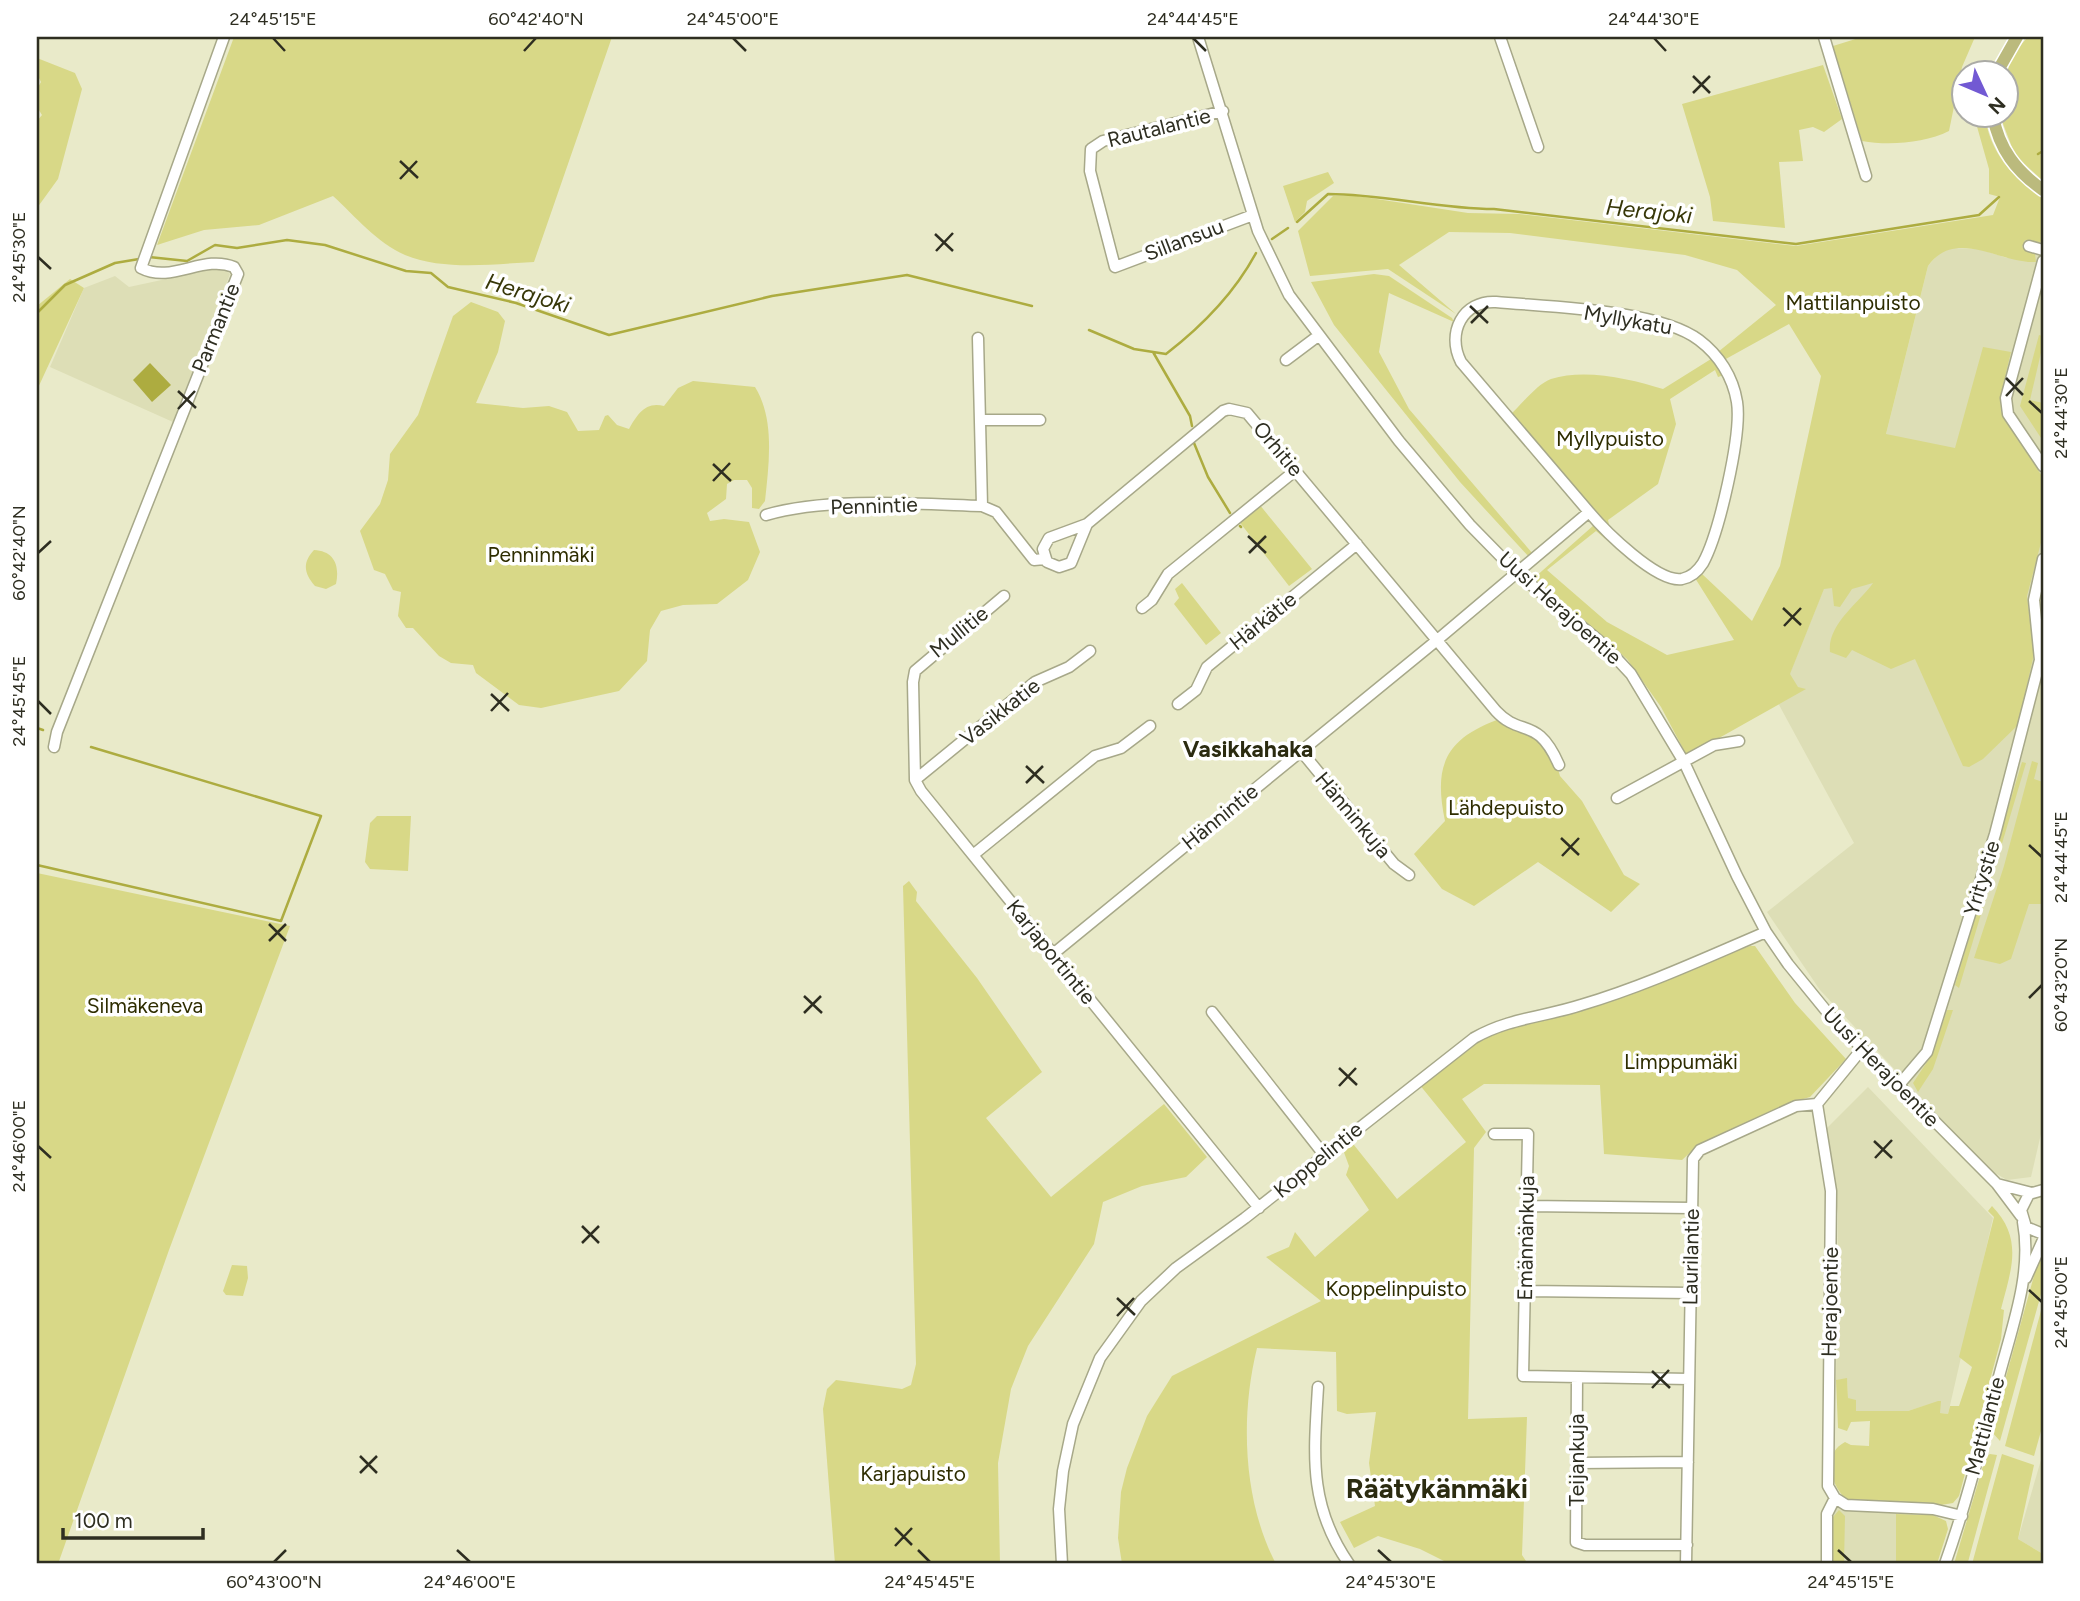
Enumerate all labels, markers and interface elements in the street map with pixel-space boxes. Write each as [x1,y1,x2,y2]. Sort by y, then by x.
text: 24°45'15"E [229,8,317,30]
text: 60°42'40"N [488,8,584,30]
text: 24°45'00"E [687,8,779,30]
text: 24°44'45"E [1147,8,1239,30]
text: 24°44'30"E [1608,8,1700,30]
north arrow [1951,60,2021,130]
text: N [1983,92,2010,119]
street label: Rautalantie [1105,103,1213,152]
water label: Herajoki [1604,193,1694,230]
text: 24°45'30"E [8,212,30,302]
street label: Sillansuu [1141,213,1227,266]
water label: Herajoki [482,267,574,319]
street label: Parmantie [186,279,245,376]
park label: Mattilanpuisto [1785,290,1921,315]
street label: Myllykatu [1582,299,1674,340]
text: 24°44'30"E [2050,367,2072,459]
street label: Orhitie [1248,416,1309,481]
park label: Myllypuisto [1556,426,1664,451]
street label: Pennintie [830,491,918,520]
text: 60°42'40"N [8,505,30,601]
park label: Penninmäki [487,542,595,567]
street label: Uusi Herajoentie [1494,546,1627,669]
street label: Härkätie [1224,586,1301,655]
street label: Mullitie [924,601,993,663]
text: 24°45'45"E [8,656,30,746]
street label: Vasikkatie [955,673,1045,750]
district label: Vasikkahaka [1183,735,1313,763]
street label: Hänninkuja [1310,767,1397,863]
street label: Hännintie [1177,778,1263,855]
park label: Lähdepuisto [1448,795,1564,820]
text: 24°44'45"E [2050,811,2072,903]
street label: Yritystie [1958,837,2005,918]
street label: Karjaportintie [1002,894,1101,1009]
text: 60°43'20"N [2050,938,2072,1032]
park label: Silmäkeneva [87,993,203,1018]
street label: Uusi Herajoentie [1818,1002,1945,1132]
park label: Limppumäki [1624,1049,1738,1074]
text: 24°46'00"E [8,1100,30,1192]
street label: Koppelintie [1268,1116,1367,1203]
street label: Emännänkuja [1512,1175,1539,1301]
street label: Laurilantie [1677,1208,1704,1306]
street label: Herajoentie [1816,1247,1843,1357]
text: 24°45'00"E [2050,1256,2072,1348]
park label: Koppelinpuisto [1325,1276,1467,1301]
street label: Mattilantie [1959,1374,2010,1478]
street label: Teijankuja [1564,1414,1589,1506]
park label: Karjapuisto [860,1461,966,1486]
district label: Räätykänmäki [1346,1471,1528,1505]
scale bar [63,1496,203,1540]
text: 100 m [74,1508,133,1533]
text: 60°43'00"N [226,1571,322,1593]
text: 24°46'00"E [424,1571,516,1593]
text: 24°45'45"E [885,1571,975,1593]
text: 24°45'30"E [1346,1571,1436,1593]
text: 24°45'15"E [1807,1571,1895,1593]

